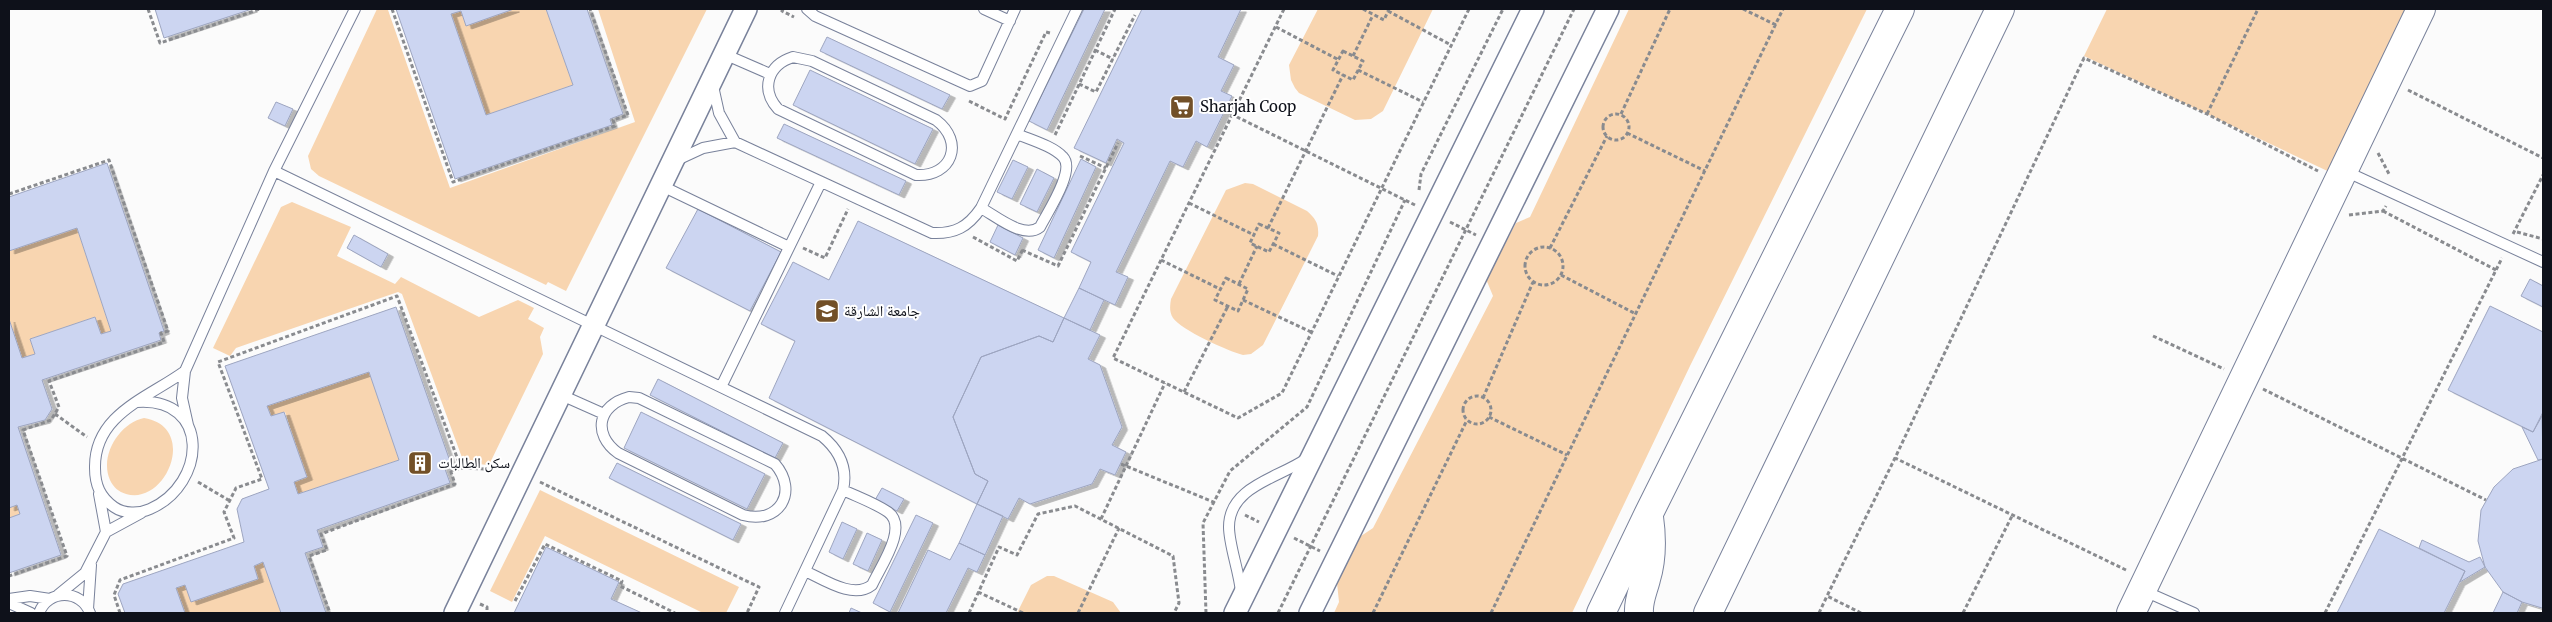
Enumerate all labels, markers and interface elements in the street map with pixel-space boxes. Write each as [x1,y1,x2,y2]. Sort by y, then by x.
supermarket icon: Sharjah Coop [1169,94,1195,120]
place label: Sharjah Coop [1200,97,1296,116]
school or university icon: جامعة الشارقة [814,298,840,324]
place label: جامعة الشارقة [844,301,921,320]
building icon: سكن الطالبات [407,450,433,476]
place label: سكن الطالبات [438,453,510,473]

